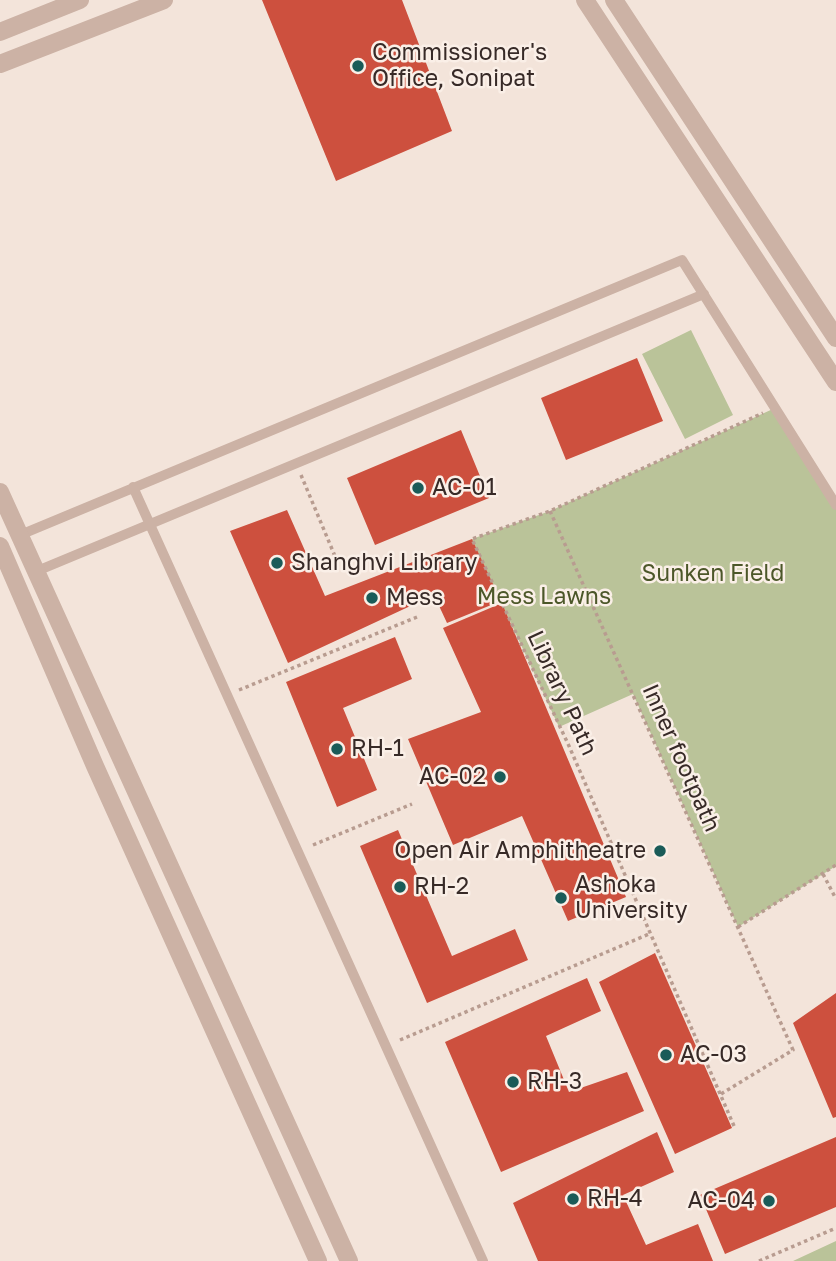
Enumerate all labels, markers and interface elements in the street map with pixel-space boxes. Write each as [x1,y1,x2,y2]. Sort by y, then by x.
place label: Commissioner's Office, Sonipat [372,39,547,93]
marker: Commissioner's Office, Sonipat [350,58,366,74]
place label: AC-01 [432,474,497,502]
marker: AC-01 [410,480,426,496]
place label: Shanghvi Library [291,549,477,577]
marker: Shanghvi Library [269,555,285,571]
park label: Sunken Field [641,560,785,588]
park label: Mess Lawns [477,583,611,611]
place label: Mess [386,584,443,612]
marker: Mess [364,590,380,606]
street label: Library Path [521,626,603,760]
street label: Inner footpath [636,680,726,836]
place label: RH-1 [351,735,404,763]
marker: RH-1 [329,741,345,757]
place label: AC-02 [419,763,486,791]
marker: AC-02 [492,769,508,785]
place label: Open Air Amphitheatre [394,837,646,865]
marker: Open Air Amphitheatre [652,843,668,859]
place label: Ashoka University [575,871,688,925]
place label: RH-2 [414,873,469,901]
marker: RH-2 [392,879,408,895]
marker: Ashoka University [553,890,569,906]
place label: AC-03 [680,1041,747,1069]
marker: AC-03 [658,1047,674,1063]
place label: RH-3 [527,1068,582,1096]
marker: RH-3 [505,1074,521,1090]
place label: RH-4 [587,1185,643,1213]
place label: AC-04 [687,1187,755,1215]
marker: RH-4 [565,1191,581,1207]
marker: AC-04 [761,1193,777,1209]

